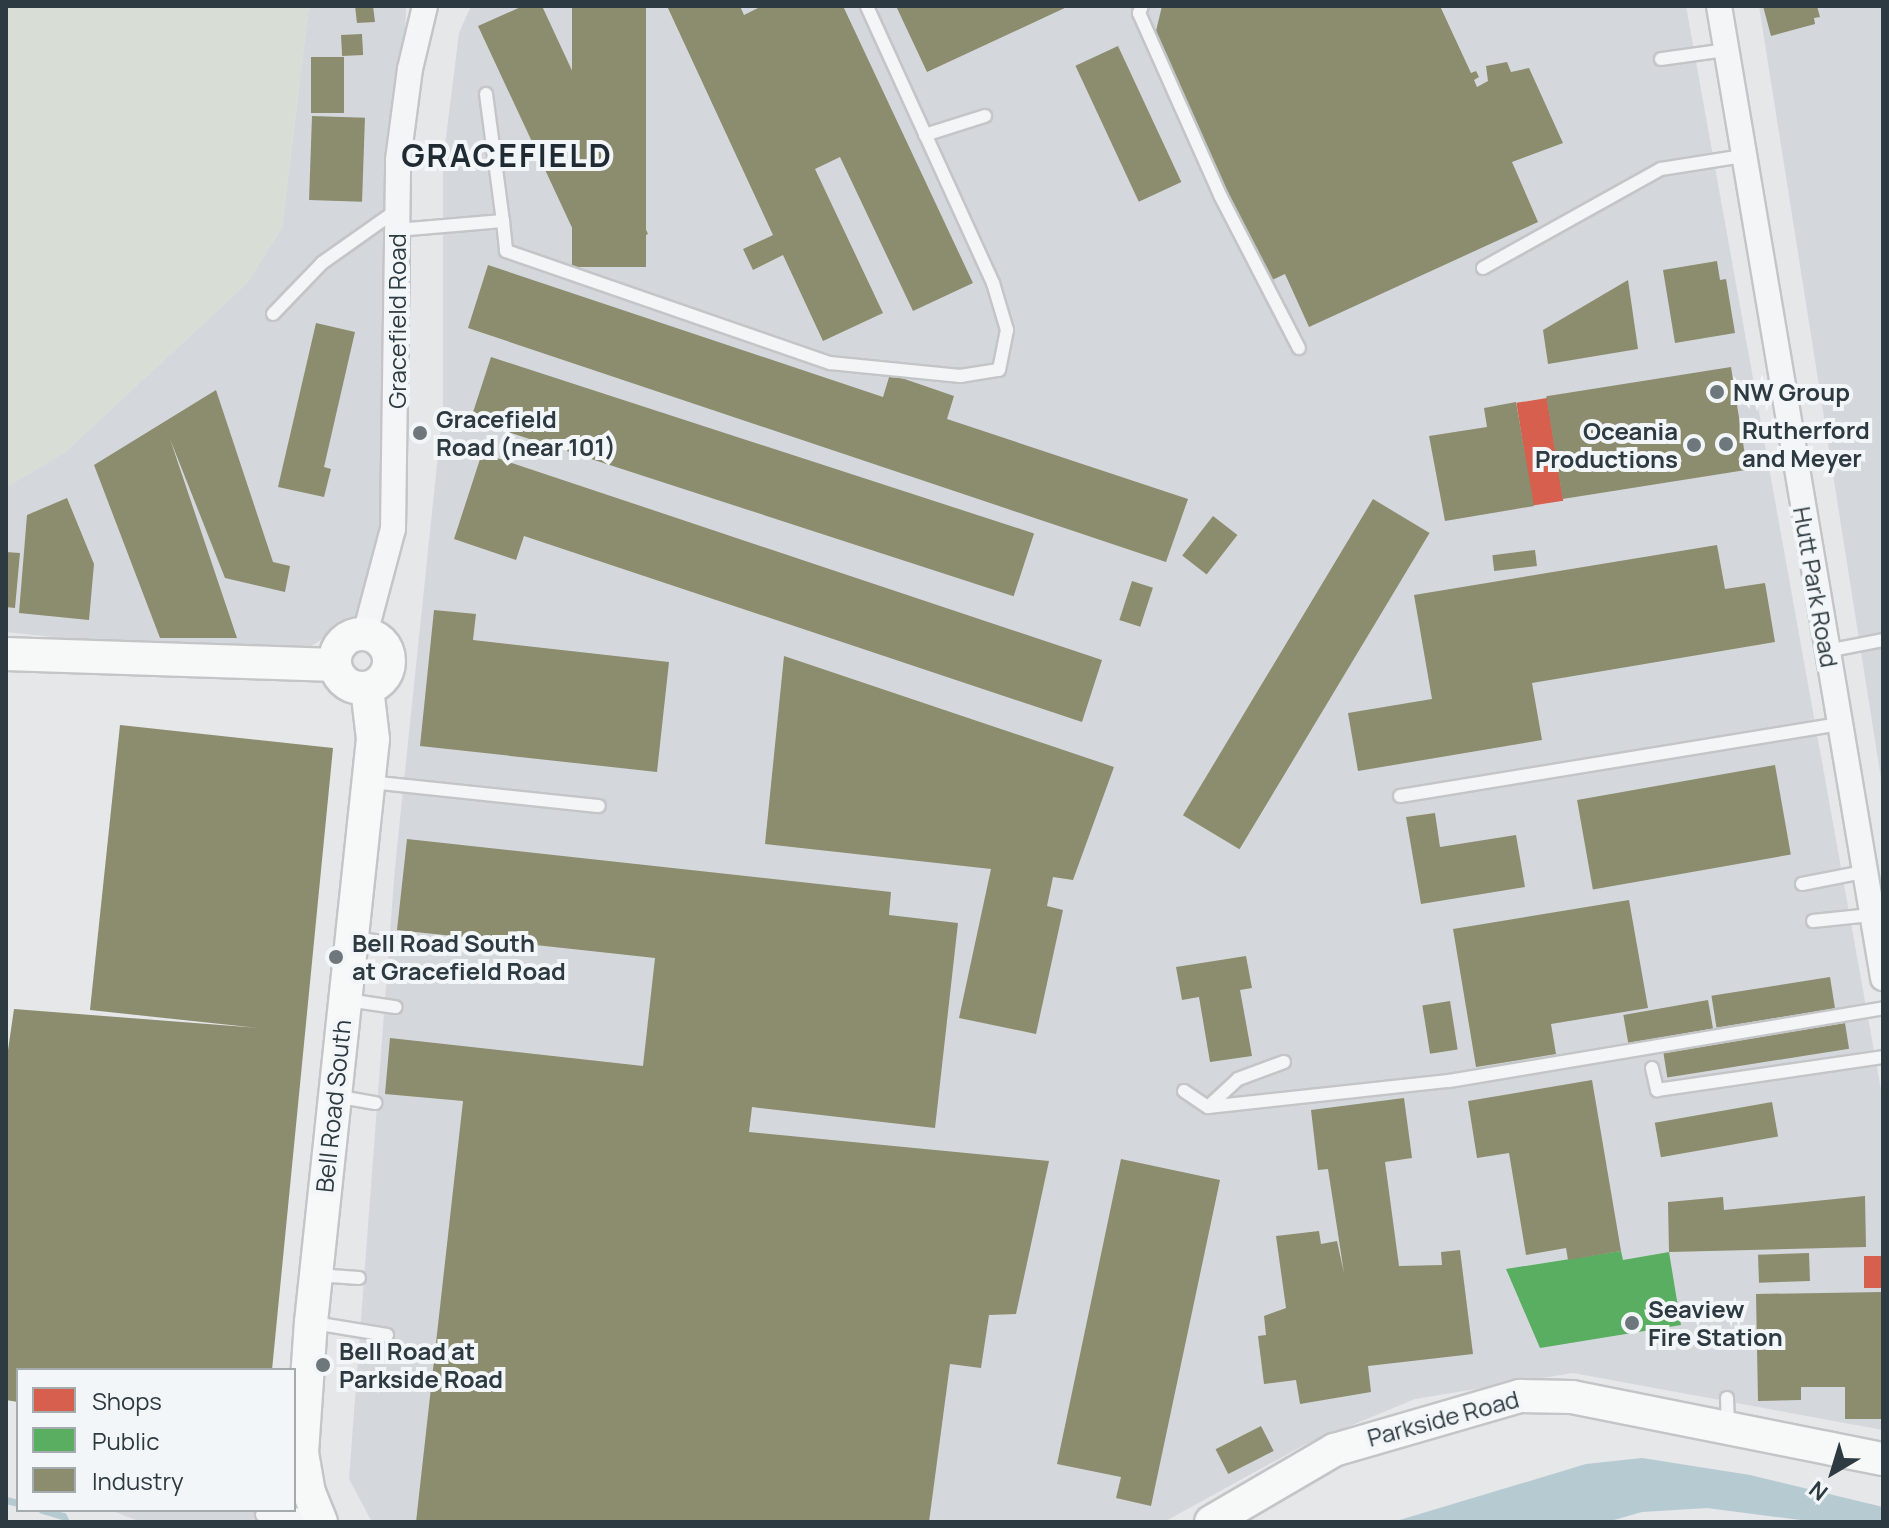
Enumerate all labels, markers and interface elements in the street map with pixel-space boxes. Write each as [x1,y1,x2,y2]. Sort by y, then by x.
district label: GRACEFIELD [401,136,613,174]
street label: Gracefield Road [383,233,411,409]
place label: NW Group [1733,378,1850,406]
marker: NW Group [1708,383,1726,401]
place label: Gracefield Road (near 101) [436,405,616,461]
place label: Rutherford and Meyer [1742,416,1870,472]
place label: Oceania Productions [1535,417,1678,473]
marker: Gracefield Road (near 101) [411,424,429,442]
marker: Rutherford and Meyer [1717,435,1735,453]
marker: Oceania Productions [1685,436,1703,454]
street label: Hutt Park Road [1788,504,1844,670]
place label: Bell Road South at Gracefield Road [352,929,566,985]
marker: Bell Road South at Gracefield Road [327,948,345,966]
street label: Bell Road South [310,1018,356,1194]
place label: Seaview Fire Station [1648,1295,1783,1351]
marker: Seaview Fire Station [1623,1314,1641,1332]
place label: Bell Road at Parkside Road [339,1337,503,1393]
marker: Bell Road at Parkside Road [314,1356,332,1374]
legend [16,1368,296,1512]
text: Shops [92,1384,162,1417]
street label: Parkside Road [1364,1384,1522,1452]
text: Public [92,1424,159,1457]
north arrow [1793,1432,1873,1512]
text: Industry [92,1464,184,1497]
text: N [1803,1474,1834,1508]

